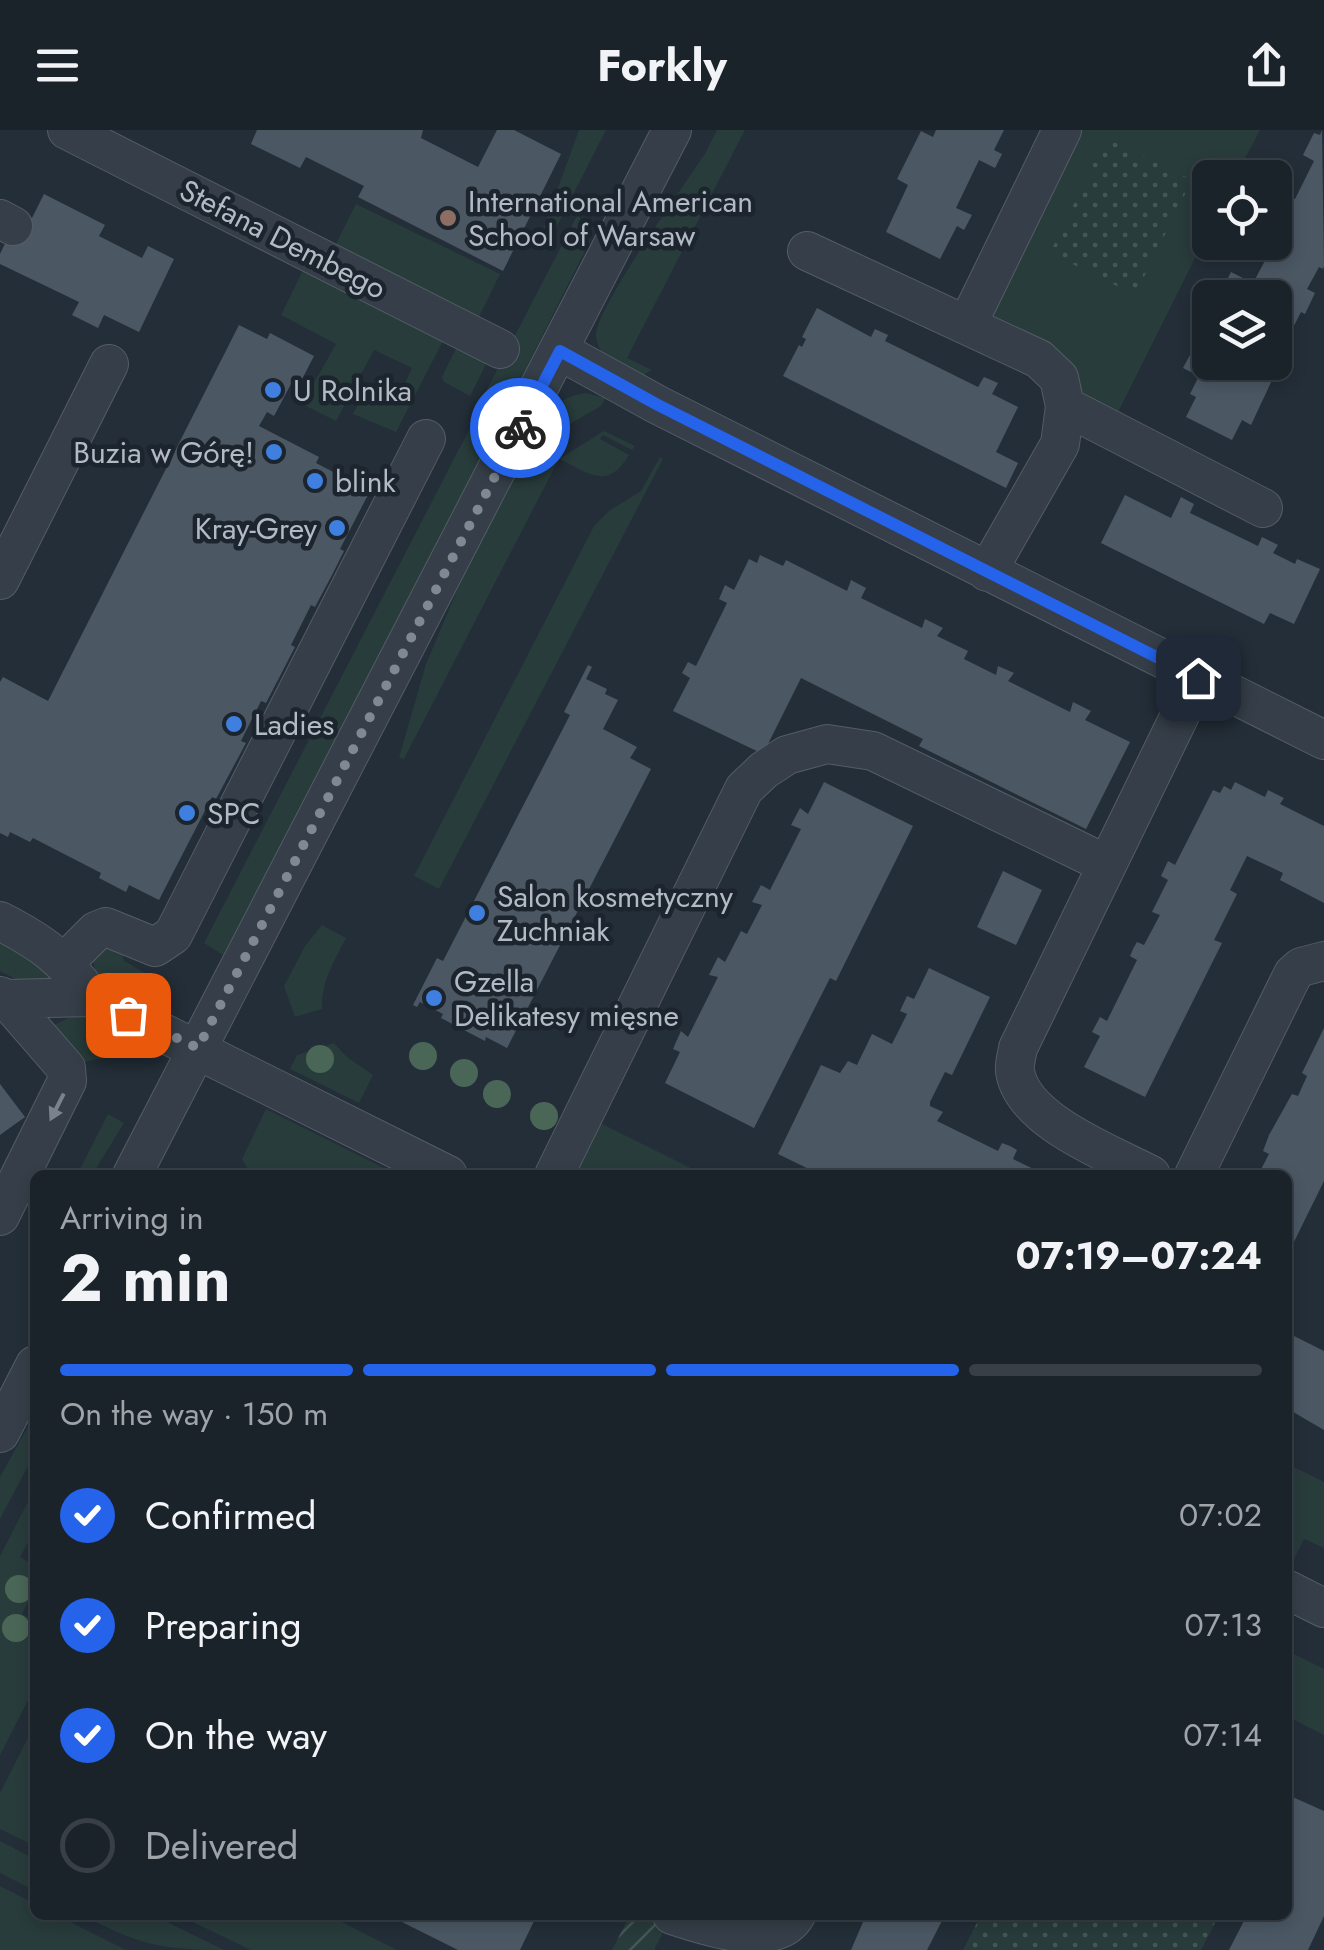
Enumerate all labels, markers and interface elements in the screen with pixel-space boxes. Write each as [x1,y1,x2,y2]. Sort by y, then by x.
text: Forkly [597,33,727,98]
icon: menu [30,38,85,93]
icon: share [1239,38,1294,93]
map controls [1192,160,1292,380]
button: locate [1192,160,1292,260]
street label: Stefana Dembego [172,168,394,310]
place label: International American School of Warsaw [468,180,753,257]
marker: International American School of Warsaw [437,207,459,229]
button: layers [1192,280,1292,380]
place label: U Rolnika [293,369,412,412]
courier [470,378,570,478]
marker: U Rolnika [262,379,284,401]
icon: bike [493,401,548,456]
place label: Buzia w Górę! [73,431,254,474]
marker: Buzia w Górę! [263,441,285,463]
place label: blink [335,460,397,503]
marker: blink [304,470,326,492]
place label: Kray-Grey [195,507,318,550]
marker: Kray-Grey [326,517,348,539]
pin [1156,636,1241,721]
icon: home [1171,651,1226,706]
place label: Ladies [254,703,334,746]
marker: Ladies [223,713,245,735]
place label: SPC [207,792,260,835]
marker: SPC [176,802,198,824]
place label: Salon kosmetyczny Zuchniak [497,875,734,952]
marker: Salon kosmetyczny Zuchniak [466,902,488,924]
place label: Gzella Delikatesy mięsne [454,960,679,1037]
pin [86,973,171,1058]
marker: Gzella Delikatesy mięsne [423,987,445,1009]
icon: bag [101,988,156,1043]
one-way arrow [49,1093,66,1122]
text: Arriving in [60,1195,204,1241]
text: 07:19–07:24 [1015,1228,1262,1283]
text: 2 min [60,1231,231,1325]
text: On the way · 150 m [60,1391,328,1437]
icon: check [60,1488,115,1543]
text: Confirmed [145,1488,316,1543]
text: 07:02 [1179,1492,1262,1538]
icon: check [60,1598,115,1653]
text: Preparing [145,1598,302,1653]
text: 07:13 [1185,1602,1262,1648]
icon: check [60,1708,115,1763]
text: On the way [145,1708,327,1763]
text: 07:14 [1183,1712,1262,1758]
text: Delivered [145,1818,298,1873]

